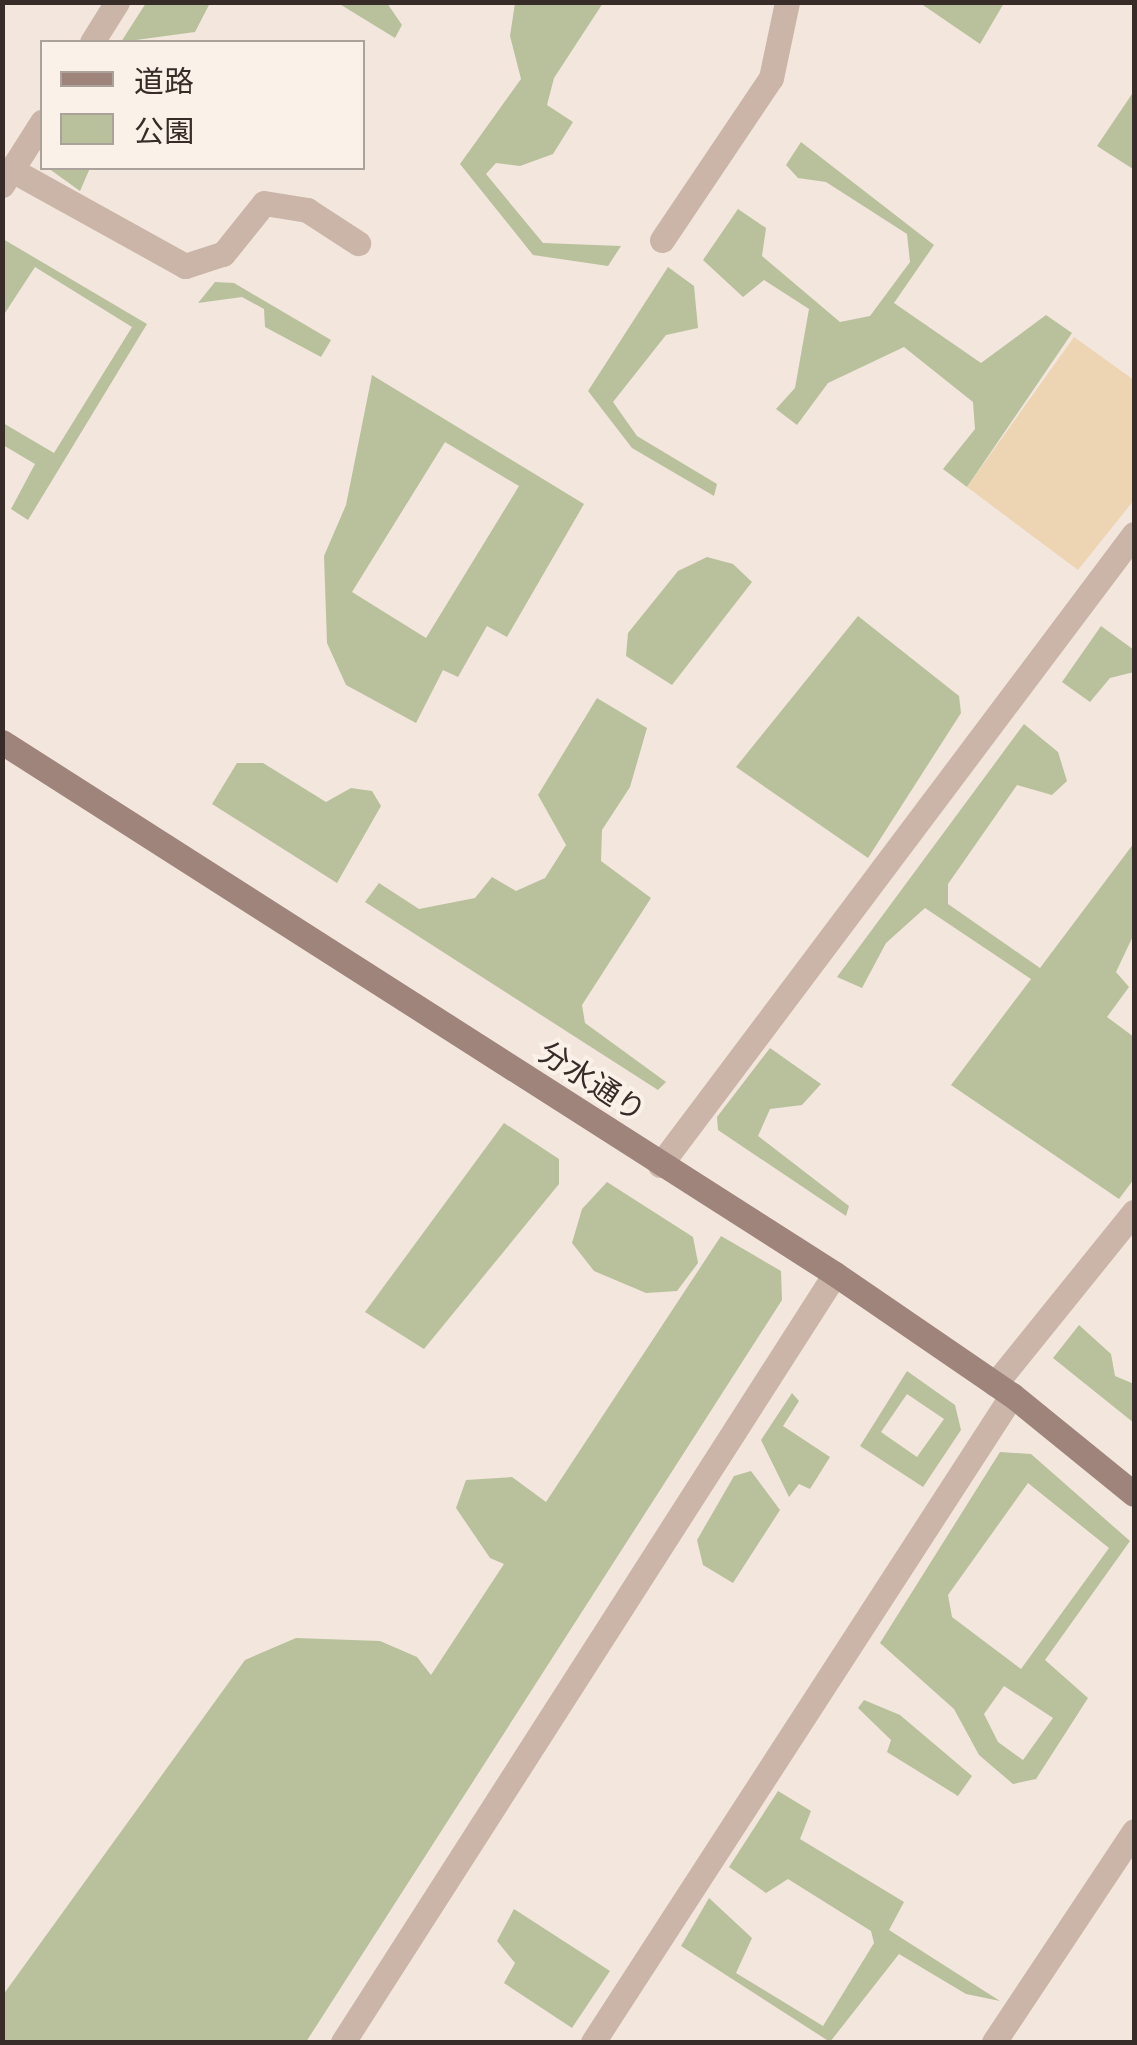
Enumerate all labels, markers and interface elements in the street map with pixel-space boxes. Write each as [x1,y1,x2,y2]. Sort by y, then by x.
legend [40,40,365,170]
text: 道路 [134,63,194,100]
text: 公園 [134,113,194,150]
street label: 分水通り [532,1034,652,1130]

